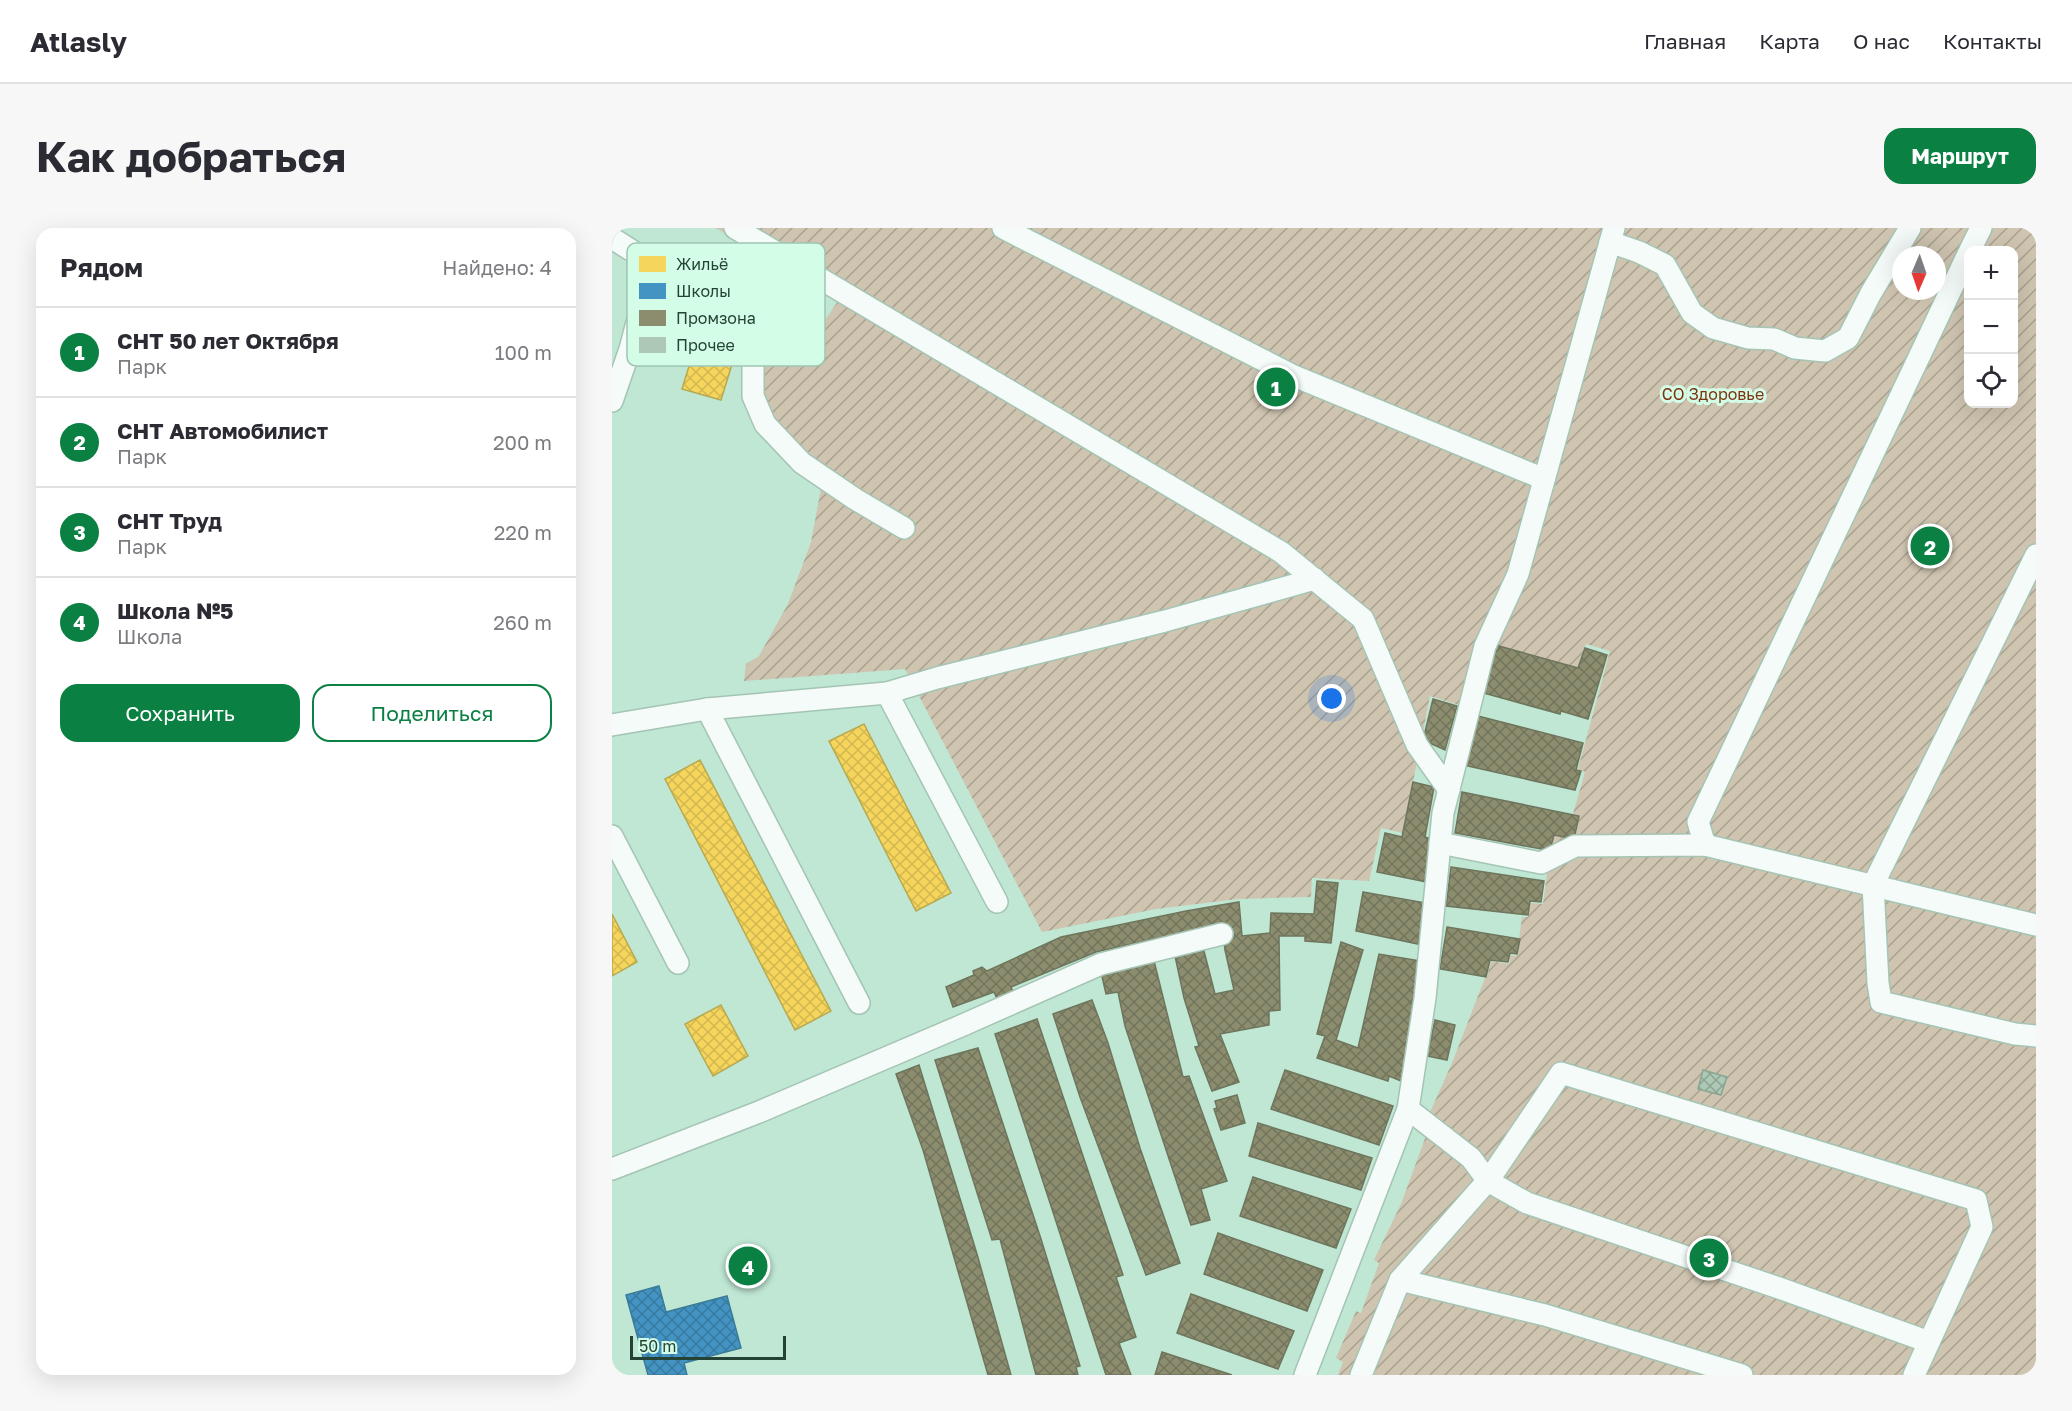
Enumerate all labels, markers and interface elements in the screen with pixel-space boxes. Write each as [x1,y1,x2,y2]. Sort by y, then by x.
text: Atlasly [30,25,127,58]
text: Главная [1644,28,1726,54]
text: Карта [1759,28,1820,54]
text: О нас [1853,28,1910,54]
text: Контакты [1943,28,2042,54]
button: Маршрут [1884,128,2036,184]
text: Как добраться [36,131,346,181]
legend [627,243,825,366]
north arrow [1892,246,1946,300]
map controls [1964,246,2018,408]
button: + [1964,246,2018,300]
text: Рядом [60,252,143,283]
text: Жильё [676,254,728,274]
text: Найдено: 4 [442,255,552,279]
text: Школы [676,281,731,301]
button: − [1964,300,2018,354]
text: Промзона [676,308,756,328]
text: СНТ 50 лет Октября [117,327,339,354]
text: Прочее [676,335,735,355]
text: 1 [74,340,85,364]
text: 100 m [495,340,552,364]
text: Парк [117,354,167,378]
button: locate [1964,354,2018,408]
pin: 1 [1256,364,1296,410]
park label: СО Здоровье [1662,384,1764,404]
text: СНТ Автомобилист [117,417,328,444]
text: 2 [73,430,86,454]
text: 200 m [493,430,552,454]
text: Парк [117,444,167,468]
text: СНТ Труд [117,507,222,534]
text: 3 [73,520,86,544]
text: 220 m [494,520,552,544]
pin: 2 [1910,524,1950,568]
text: Парк [117,534,167,558]
text: Школа №5 [117,597,234,624]
text: 4 [73,610,86,634]
text: 260 m [493,610,552,634]
text: Школа [117,624,182,648]
button: Сохранить [60,684,300,742]
button: Поделиться [312,684,552,742]
your location [1317,684,1346,713]
pin: 3 [1690,1236,1728,1280]
pin: 4 [728,1244,768,1288]
scale bar [630,1333,786,1360]
text: 50 m [639,1336,676,1356]

